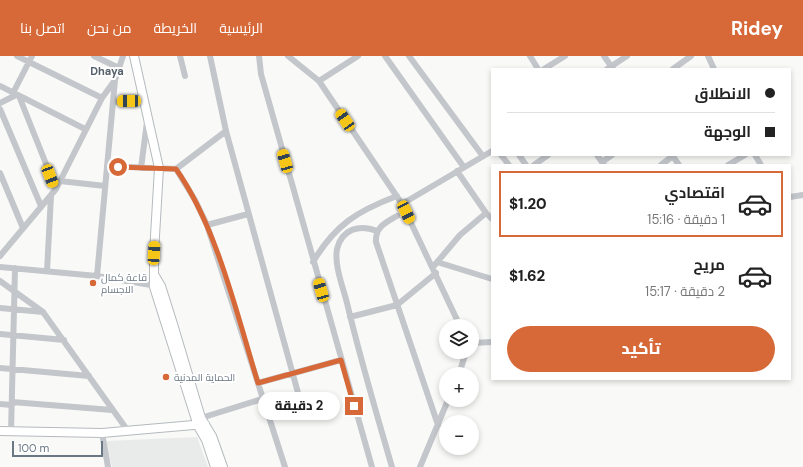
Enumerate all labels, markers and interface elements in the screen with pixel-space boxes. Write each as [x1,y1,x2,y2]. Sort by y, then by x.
text: Ridey [731,16,783,41]
text: اتصل بنا [20,19,65,37]
text: من نحن [87,19,131,37]
text: الخريطة [153,19,197,37]
text: الرئيسية [219,19,263,37]
district label: Dhaya [90,64,124,78]
text: الانطلاق [695,84,751,104]
car [117,95,141,107]
car [333,107,357,133]
text: الوجهة [704,122,751,142]
car [276,148,294,174]
route start [109,158,127,176]
car [40,163,60,189]
text: اقتصادي [665,183,725,203]
icon: car [737,186,773,222]
text: $1.20 [509,194,547,214]
car [395,199,417,225]
text: 1 دقيقة · 15:16 [647,211,725,228]
car [147,241,161,265]
text: مريح [693,255,725,275]
icon: car [737,258,773,294]
text: $1.62 [509,266,545,286]
place label: قاعة كمال الاجسام [101,271,147,297]
car [312,277,330,303]
marker: قاعة كمال الاجسام [88,278,98,288]
text: 2 دقيقة · 15:17 [645,283,725,300]
map controls [439,319,479,455]
button: layers [439,319,479,359]
button: تأكيد [507,326,775,372]
button: + [439,367,479,407]
place label: الحماية المدنية [174,371,235,384]
marker: الحماية المدنية [161,372,171,382]
callout: 2 دقيقة [258,392,340,420]
text: 2 دقيقة [275,397,323,414]
route end [345,397,363,415]
button: − [439,415,479,455]
scale bar [12,439,103,458]
text: 100 m [18,441,49,455]

